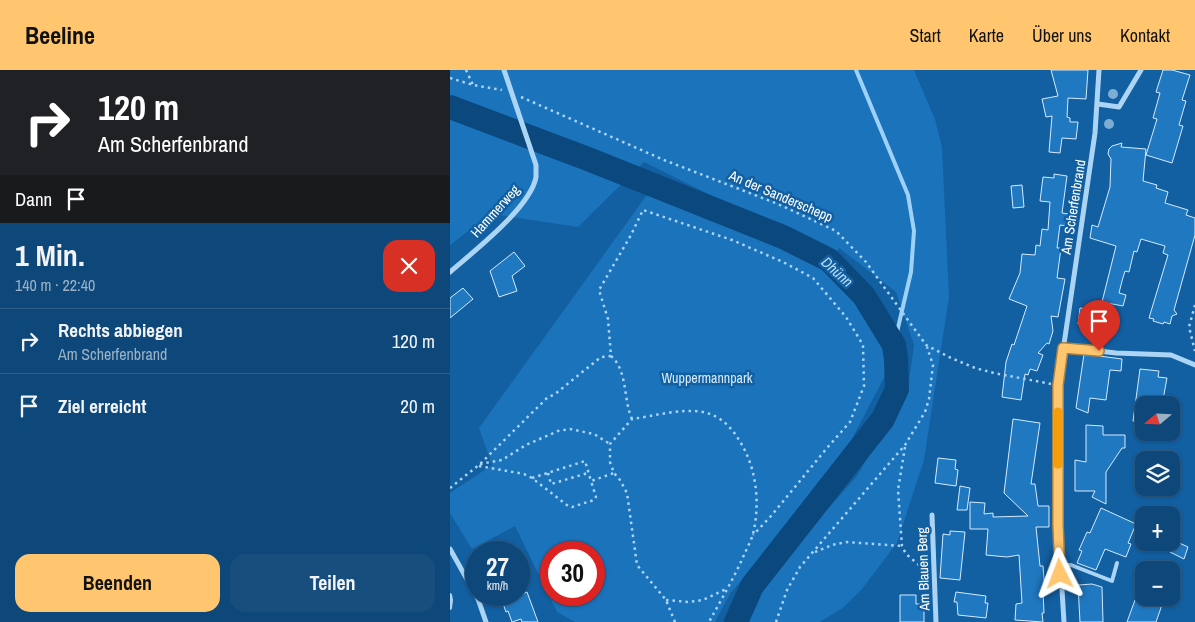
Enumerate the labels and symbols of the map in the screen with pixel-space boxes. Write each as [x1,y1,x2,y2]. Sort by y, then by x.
street label: Am Scherfenbrand [1056,158,1089,257]
street label: An der Sanderschepp [725,166,836,226]
street label: Hammerweg [467,180,524,241]
water label: Dhünn [817,252,858,292]
pin [1078,300,1120,351]
park label: Wuppermannpark [661,369,753,387]
north arrow [1135,396,1180,441]
street label: Am Blauen Berg [913,526,933,612]
speed limit sign: 30 [540,541,605,606]
position arrow [1033,547,1085,599]

